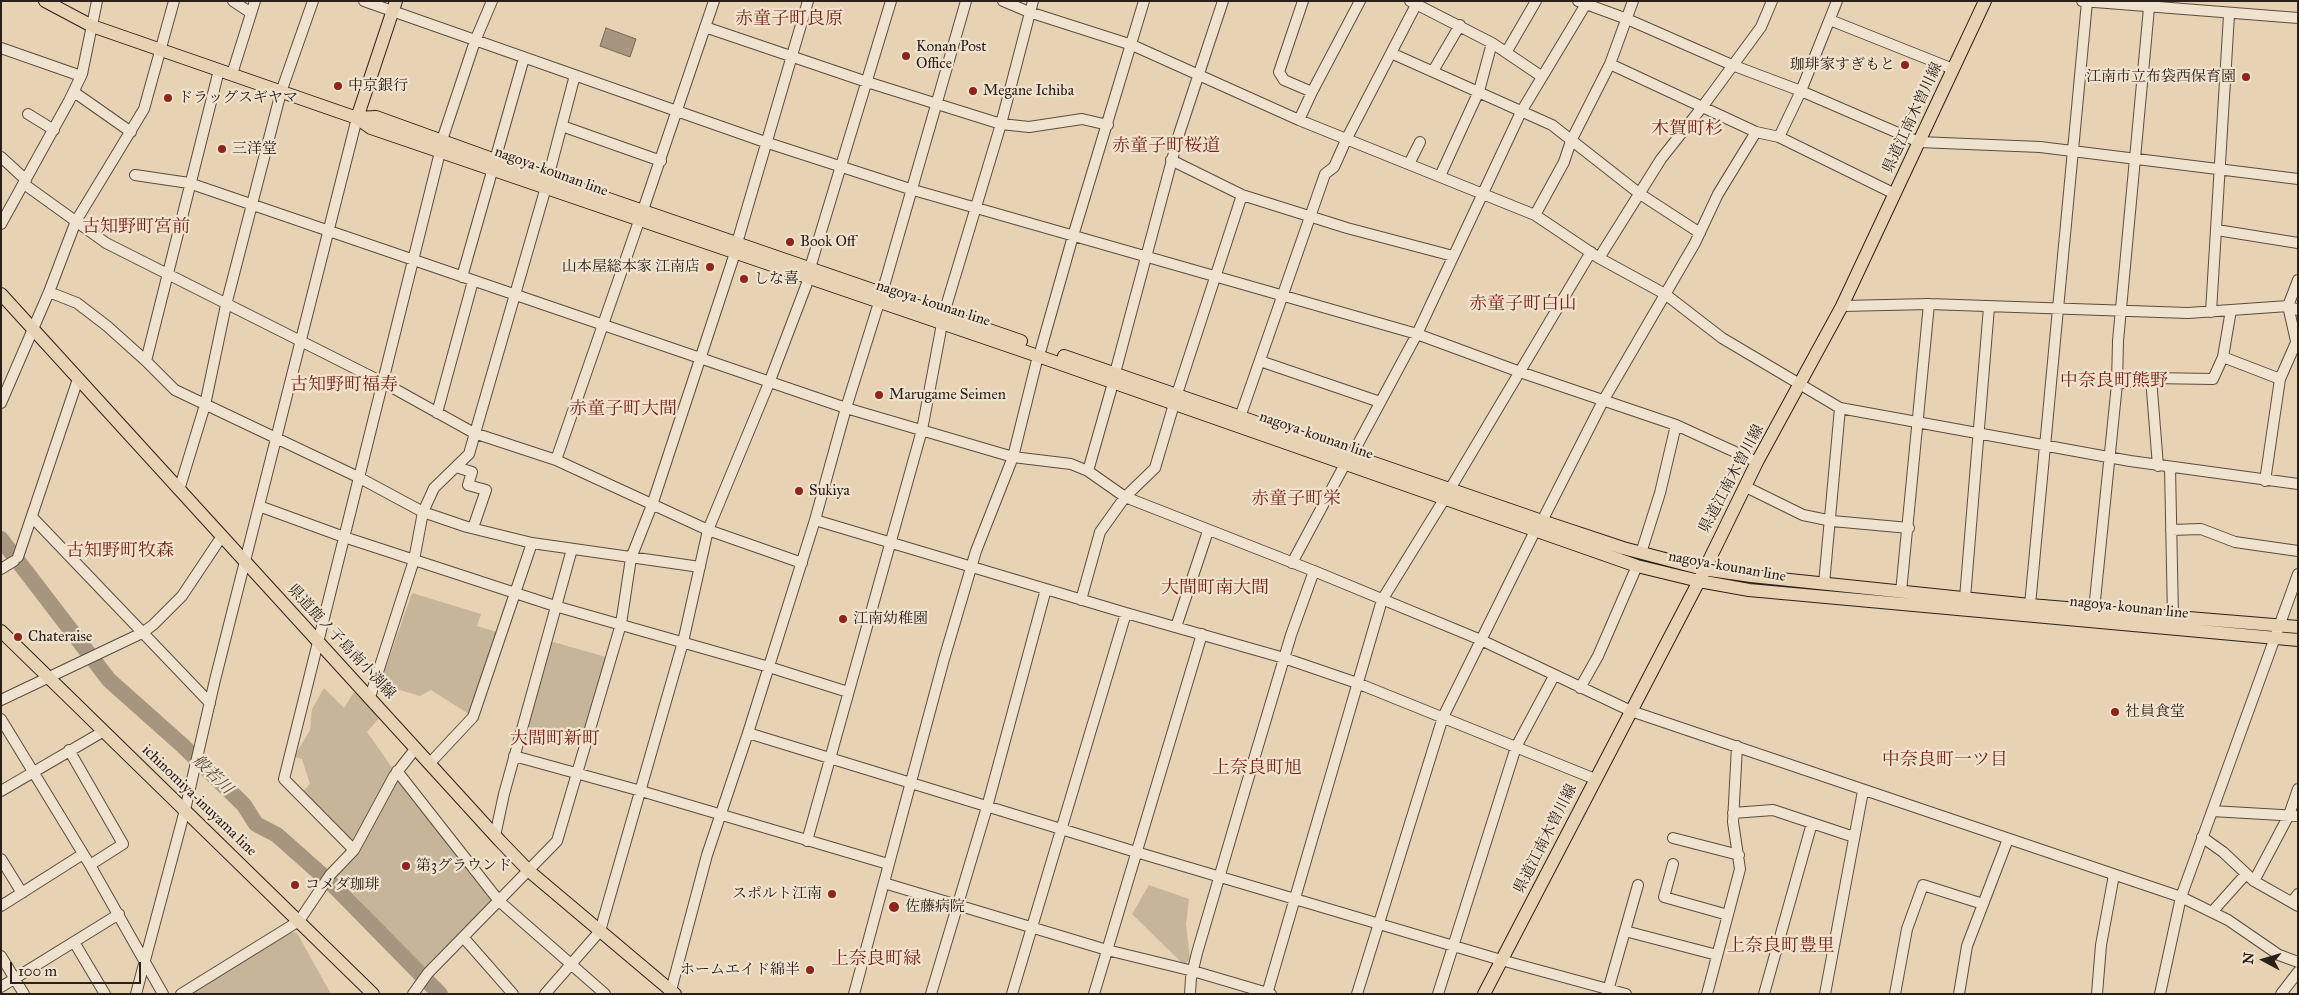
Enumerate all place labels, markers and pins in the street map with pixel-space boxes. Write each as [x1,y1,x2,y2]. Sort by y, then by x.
place label: Konan Post Office [916,38,987,73]
marker: Konan Post Office [900,50,912,62]
place label: 珈琲家すぎもと [1790,56,1895,74]
marker: 珈琲家すぎもと [1899,59,1911,71]
place label: 江南市立布袋西保育園 [2086,68,2236,86]
marker: 江南市立布袋西保育園 [2240,71,2252,83]
place label: 中京銀行 [348,77,408,95]
marker: 中京銀行 [332,80,344,92]
place label: Megane Ichiba [983,82,1074,100]
marker: Megane Ichiba [967,85,979,97]
place label: ドラッグスギヤマ [178,89,298,107]
marker: ドラッグスギヤマ [162,92,174,104]
place label: 三洋堂 [232,140,277,158]
marker: 三洋堂 [216,143,228,155]
place label: Book Off [800,233,856,251]
marker: Book Off [784,236,796,248]
place label: 山本屋総本家 江南店 [562,258,700,276]
marker: 山本屋総本家 江南店 [704,261,716,273]
place label: しな喜 [754,270,799,288]
marker: しな喜 [738,273,750,285]
place label: Marugame Seimen [889,386,1006,404]
marker: Marugame Seimen [873,389,885,401]
place label: Sukiya [809,482,850,500]
marker: Sukiya [793,485,805,497]
place label: 江南幼稚園 [853,610,928,628]
marker: 江南幼稚園 [837,613,849,625]
place label: Chateraise [28,628,92,646]
marker: Chateraise [12,631,24,643]
place label: 社員食堂 [2125,703,2185,721]
marker: 社員食堂 [2109,706,2121,718]
place label: 第3グラウンド [416,857,512,875]
marker: 第3グラウンド [400,860,412,872]
place label: コメダ珈琲 [305,876,380,894]
marker: コメダ珈琲 [289,879,301,891]
place label: スポルト江南 [732,885,822,903]
marker: スポルト江南 [826,888,838,900]
place label: 佐藤病院 [905,898,965,916]
marker: 佐藤病院 [887,900,901,914]
place label: ホームエイド綿半 [680,961,800,979]
marker: ホームエイド綿半 [804,964,816,976]

